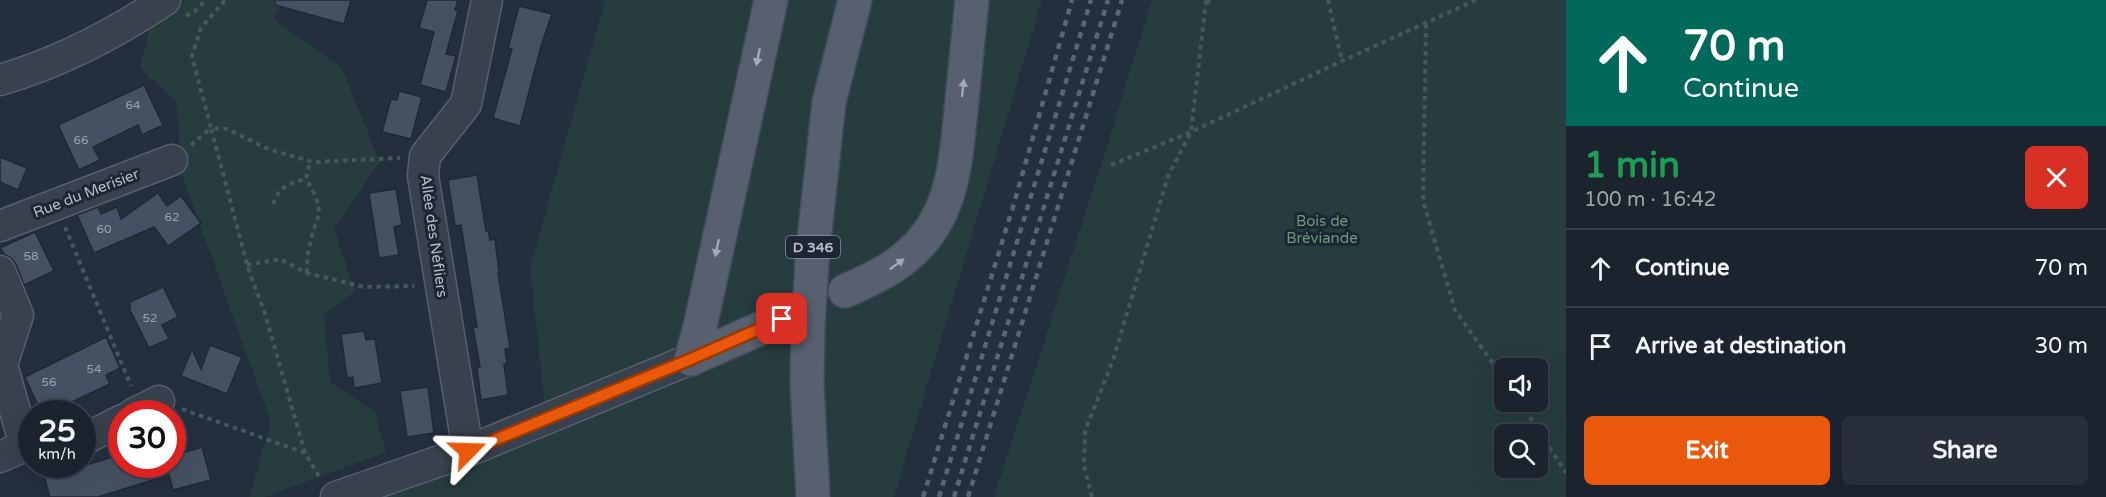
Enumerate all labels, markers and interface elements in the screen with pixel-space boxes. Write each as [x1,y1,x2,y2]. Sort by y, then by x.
text: 70 m [1683,21,1785,72]
icon: ahead [1584,24,1662,102]
one-way arrow [753,48,763,66]
text: Continue [1683,72,1799,105]
one-way arrow [958,79,968,98]
house number: 64 [125,98,141,112]
house number: 66 [73,133,89,147]
text: 1 min [1584,144,1680,187]
button: close [2025,146,2088,209]
street label: Rue du Merisier [30,164,142,221]
street label: Allée des Néfliers [416,174,452,298]
text: 100 m · 16:42 [1584,188,1716,212]
house number: 62 [164,210,180,224]
park label: Bois de Bréviande [1286,212,1358,247]
house number: 60 [96,222,112,236]
road number: D 346 [786,236,840,258]
one-way arrow [712,238,721,257]
house number: 58 [23,249,39,263]
icon: ahead [1584,252,1617,285]
text: Continue [1635,255,1730,281]
text: 70 m [2034,255,2088,281]
one-way arrow [889,258,904,270]
pin [756,293,807,344]
icon: arrive [765,302,798,335]
house number: 52 [142,311,158,325]
icon: arrive [1584,330,1617,363]
text: Arrive at destination [1635,333,1846,359]
text: 30 m [2034,333,2088,359]
map controls [1494,358,1548,478]
button: sound [1494,358,1548,412]
house number: 54 [86,362,102,376]
house number: 56 [41,375,57,389]
speed limit sign: 30 [108,400,186,478]
text: 25 [38,413,76,450]
button: Exit [1584,416,1830,485]
button: Share [1842,416,2088,485]
position arrow [436,419,500,483]
button: search [1494,424,1548,478]
text: km/h [38,445,76,463]

